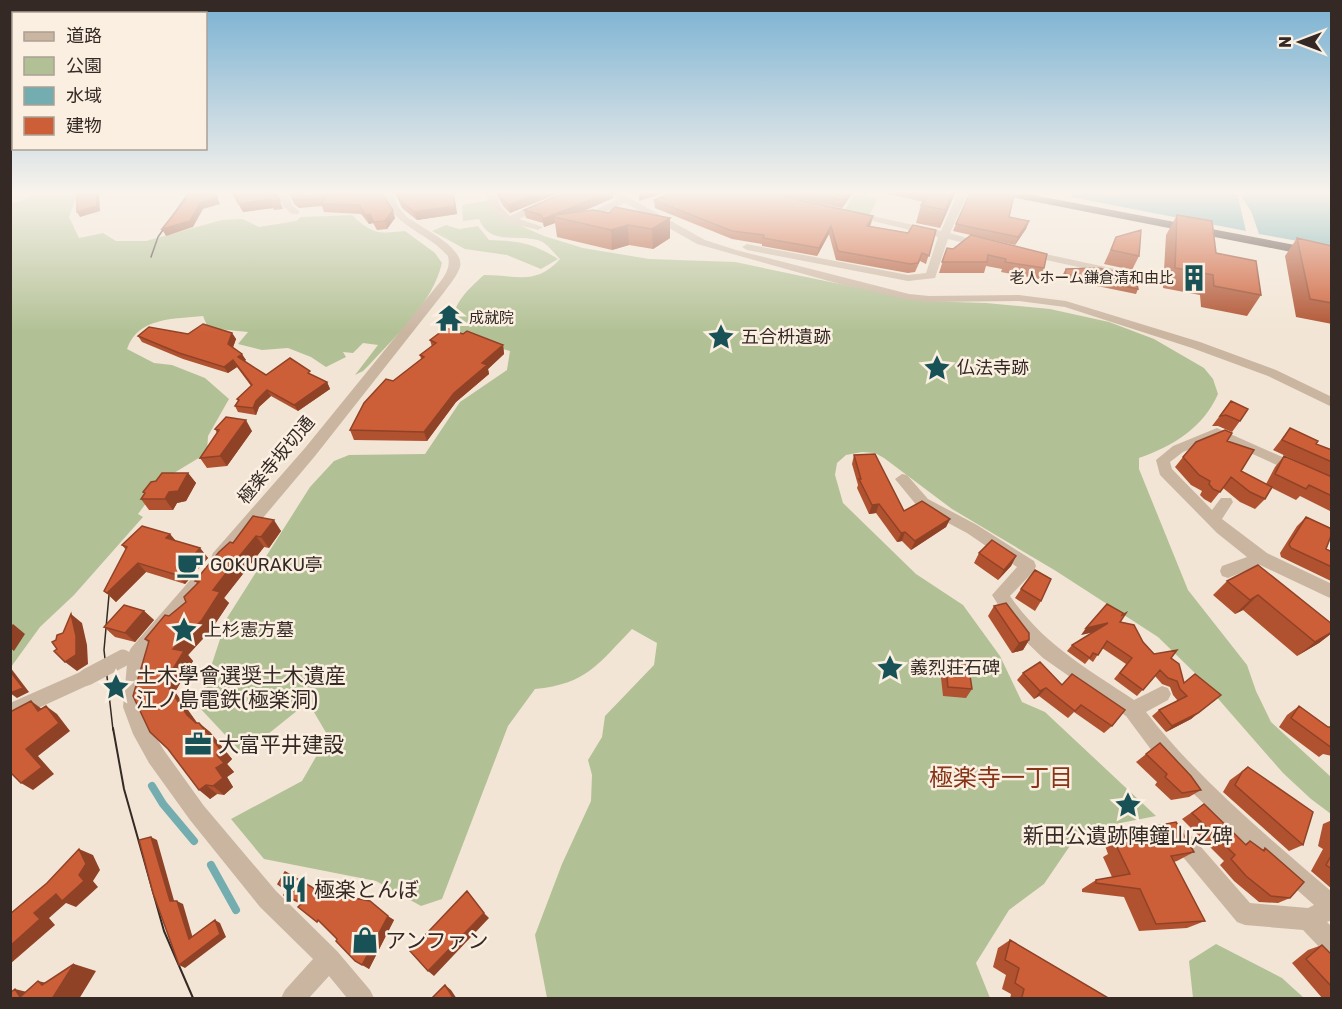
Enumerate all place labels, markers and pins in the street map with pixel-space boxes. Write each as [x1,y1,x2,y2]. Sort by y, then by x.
building icon: 老人ホーム鎌倉清和由比 [1179,263,1209,293]
place label: 老人ホーム鎌倉清和由比 [1009,269,1174,287]
temple icon: 成就院 [434,303,464,333]
place label: 成就院 [469,309,514,327]
place icon: 五合枡遺跡 [706,322,736,352]
place label: 五合枡遺跡 [741,326,831,348]
place icon: 仏法寺跡 [922,353,952,383]
place label: 仏法寺跡 [957,357,1029,379]
cafe icon: GOKURAKU亭 [175,550,205,580]
place label: GOKURAKU亭 [210,554,323,576]
place icon: 上杉憲方墓 [169,615,199,645]
place label: 上杉憲方墓 [204,619,294,641]
place icon: 義烈荘石碑 [875,653,905,683]
place label: 義烈荘石碑 [910,657,1000,679]
place label: 土木學會選奨土木遺産 江ノ島電鉄(極楽洞) [136,663,346,712]
place icon: 土木學會選奨土木遺産 江ノ島電鉄(極楽洞) [101,672,131,702]
office icon: 大富平井建設 [183,729,213,759]
place label: 大富平井建設 [218,732,344,757]
place icon: 新田公遺跡陣鐘山之碑 [1113,790,1143,820]
place label: 新田公遺跡陣鐘山之碑 [1023,823,1233,848]
restaurant icon: 極楽とんぼ [279,874,309,904]
place label: 極楽とんぼ [314,877,419,902]
shop icon: アンファン [350,925,380,955]
place label: アンファン [385,928,489,953]

